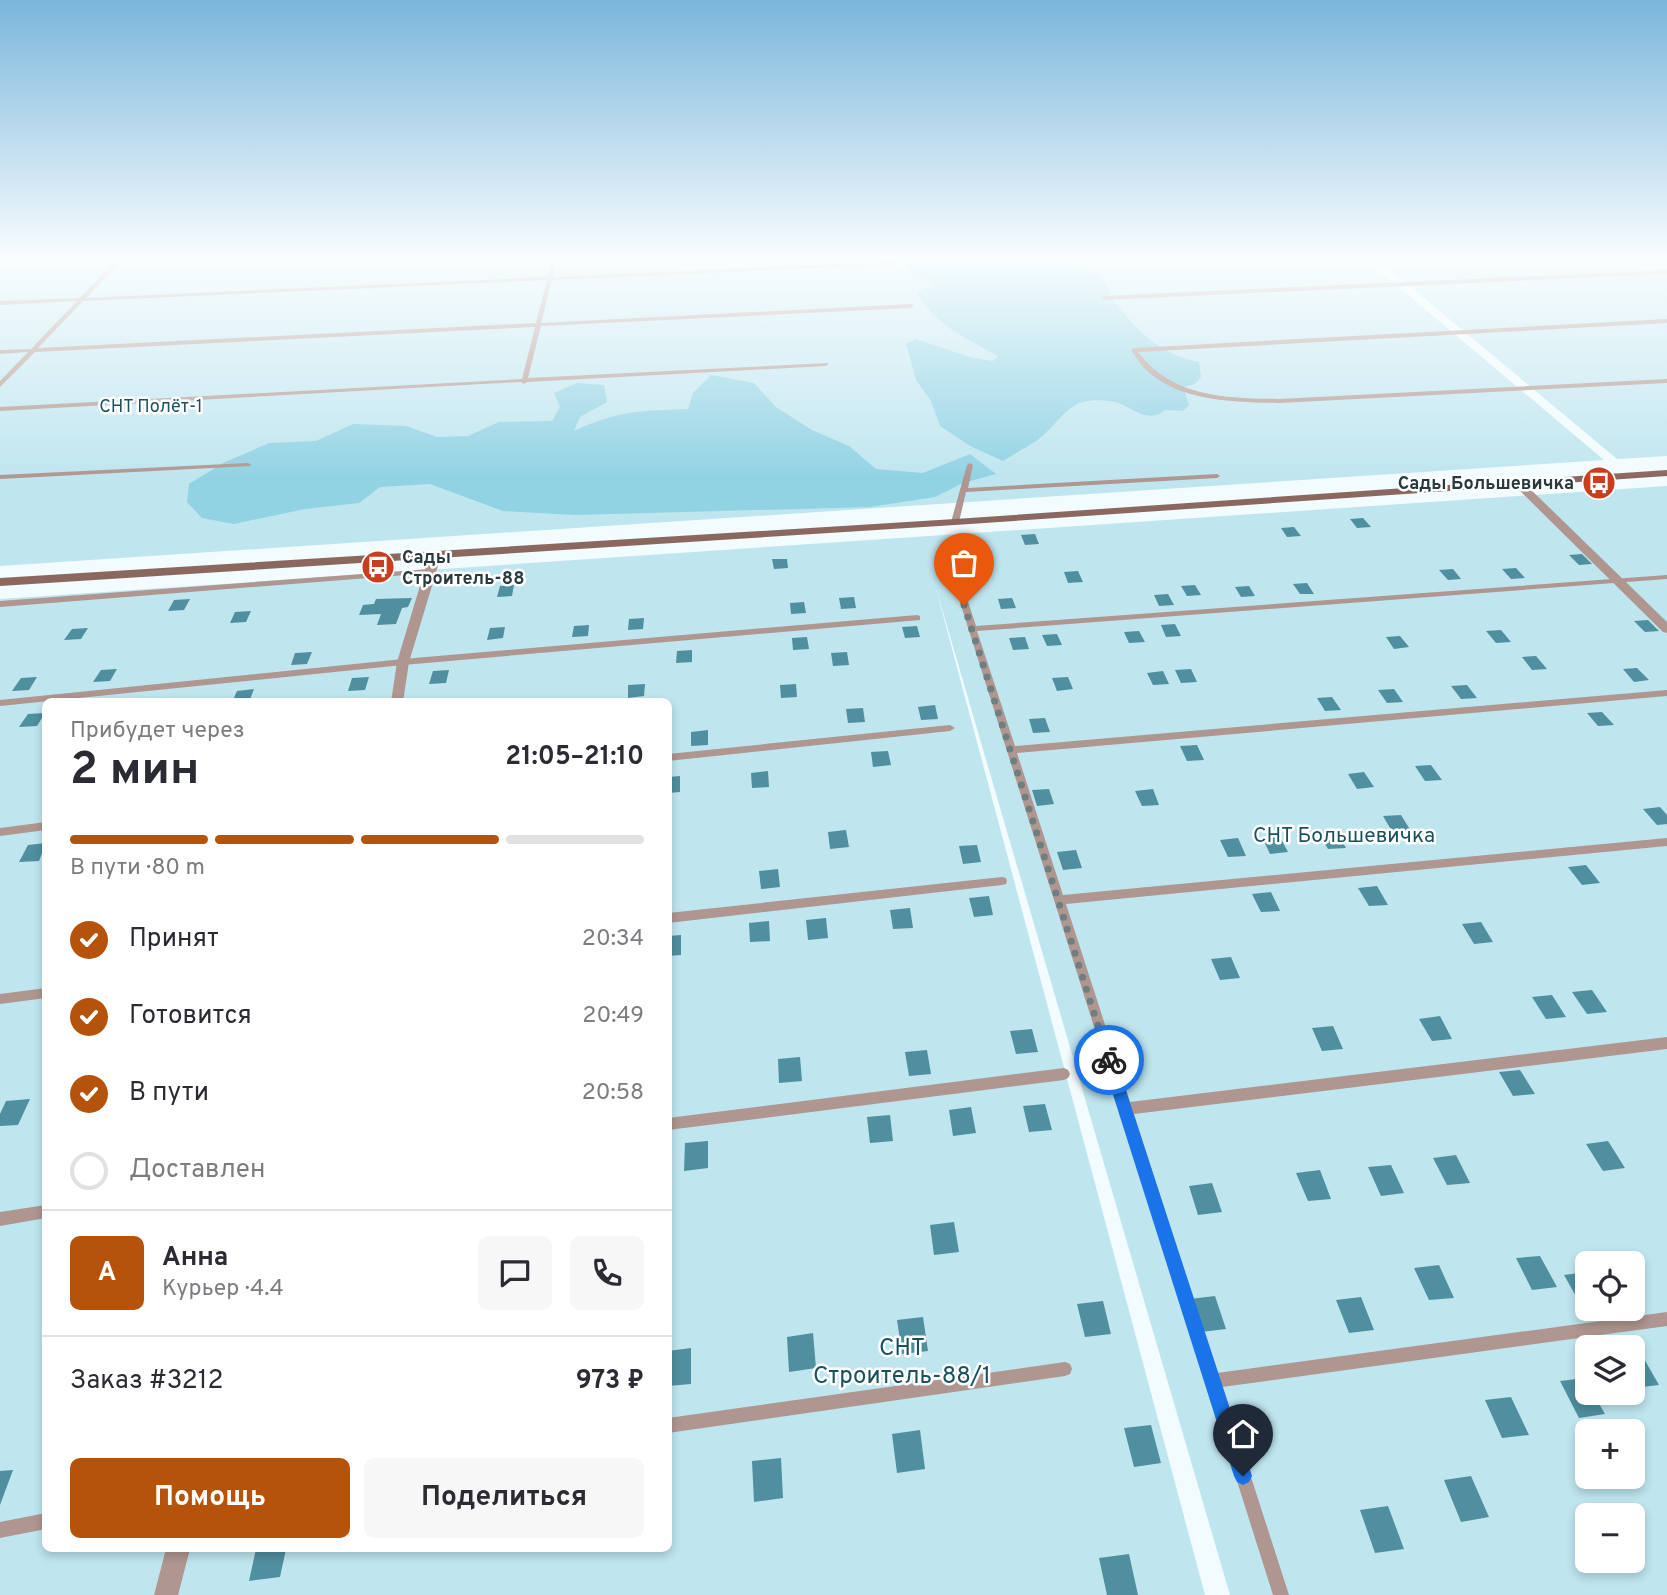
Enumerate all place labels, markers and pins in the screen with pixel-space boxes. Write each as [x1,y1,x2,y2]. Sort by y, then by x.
bus stop icon: Сады Большевичка [1580,464,1618,502]
place label: Сады Большевичка [1398,473,1574,496]
pin [934,533,994,605]
place label: Сады Строитель-88 [402,547,524,591]
bus stop icon: Сады Строитель-88 [359,548,397,586]
pin [1213,1404,1273,1476]

